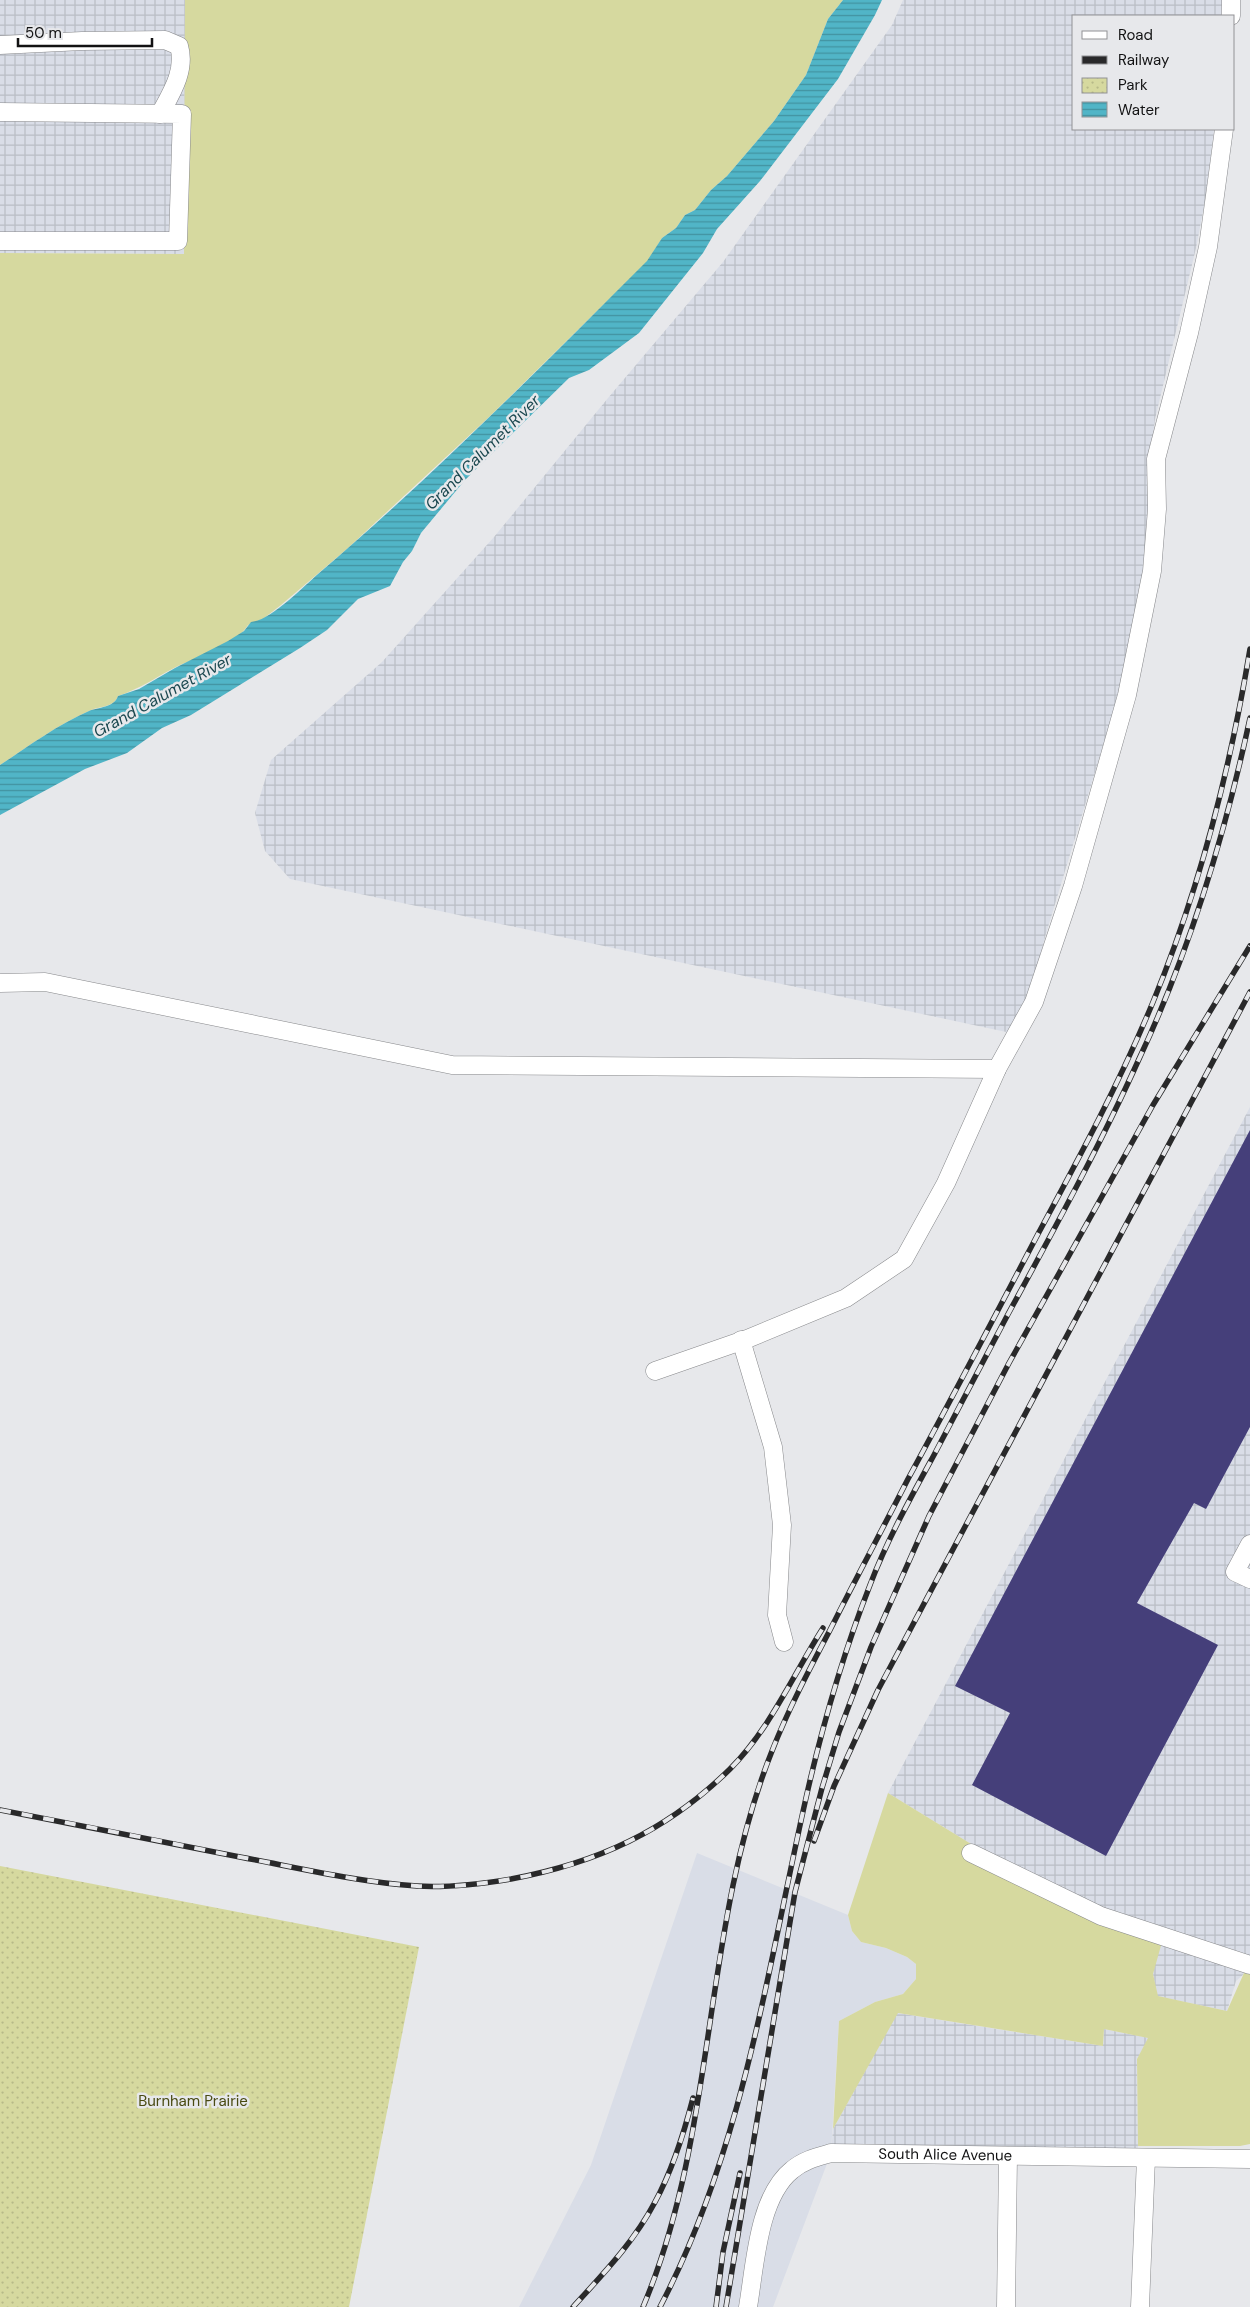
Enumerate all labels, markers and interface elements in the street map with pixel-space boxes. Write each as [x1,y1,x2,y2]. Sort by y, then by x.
scale bar [18,15,151,47]
legend [1072,15,1235,130]
text: 50 m [25,23,62,43]
text: Road [1118,25,1153,45]
text: Railway [1118,50,1170,70]
text: Park [1118,75,1148,95]
text: Water [1118,100,1160,120]
water label: Grand Calumet River [420,390,545,514]
water label: Grand Calumet River [90,648,236,742]
park label: Burnham Prairie [138,2091,248,2111]
street label: South Alice Avenue [878,2144,1012,2166]

